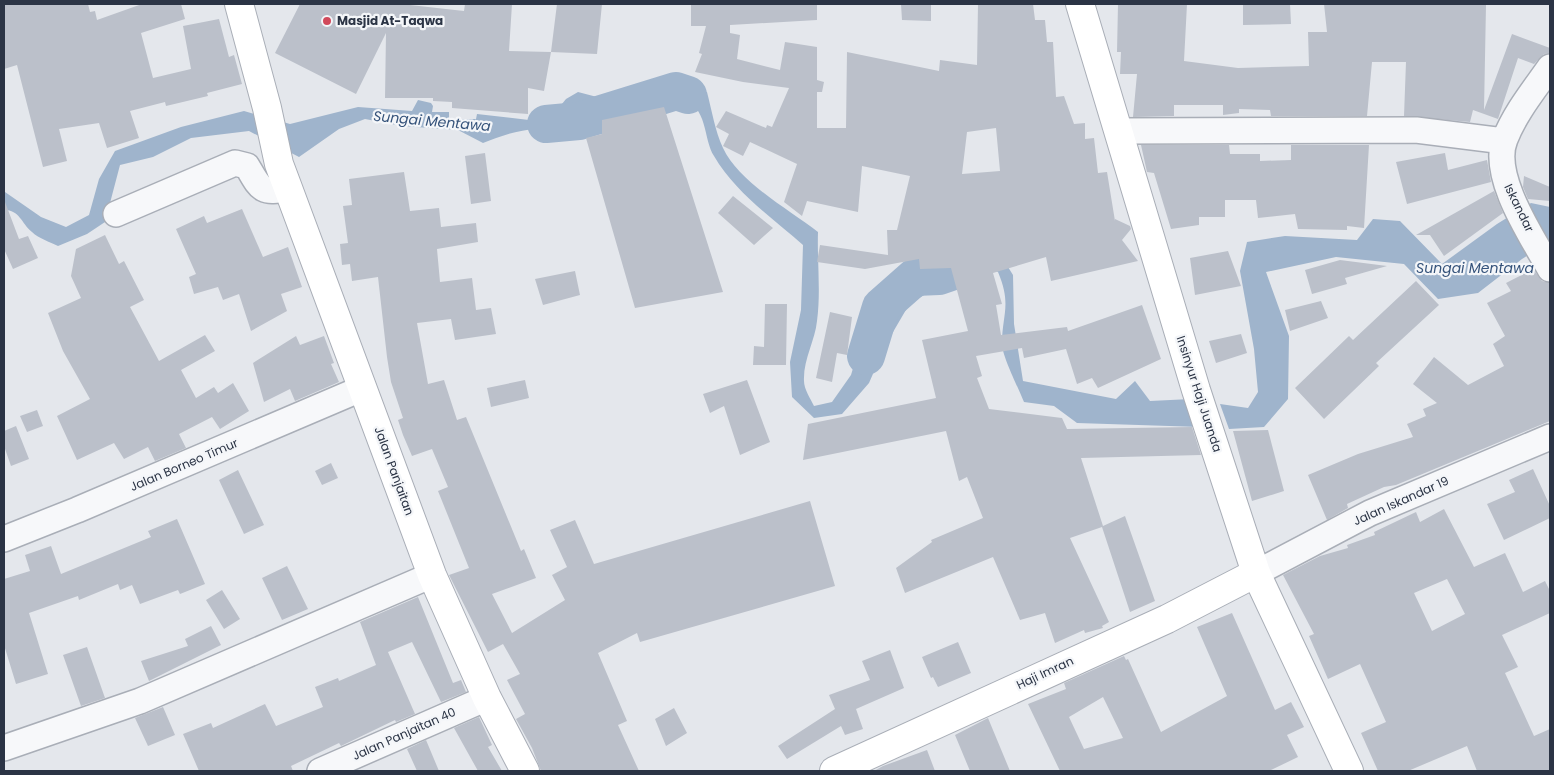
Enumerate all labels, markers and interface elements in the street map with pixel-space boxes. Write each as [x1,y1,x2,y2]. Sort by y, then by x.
place label: Masjid At-Taqwa [337,12,443,29]
marker: Masjid At-Taqwa [321,15,333,27]
water label: Sungai Mentawa [372,106,492,136]
street label: Iskandar [1500,181,1539,235]
water label: Sungai Mentawa [1416,258,1534,278]
street label: Insinyur Haji Juanda [1173,334,1226,454]
street label: Jalan Panjaitan [371,424,418,518]
street label: Jalan Borneo Timur [127,434,241,495]
street label: Jalan Iskandar 19 [1350,472,1451,529]
street label: Haji Imran [1013,652,1076,693]
street label: Jalan Panjaitan 40 [349,703,458,764]

